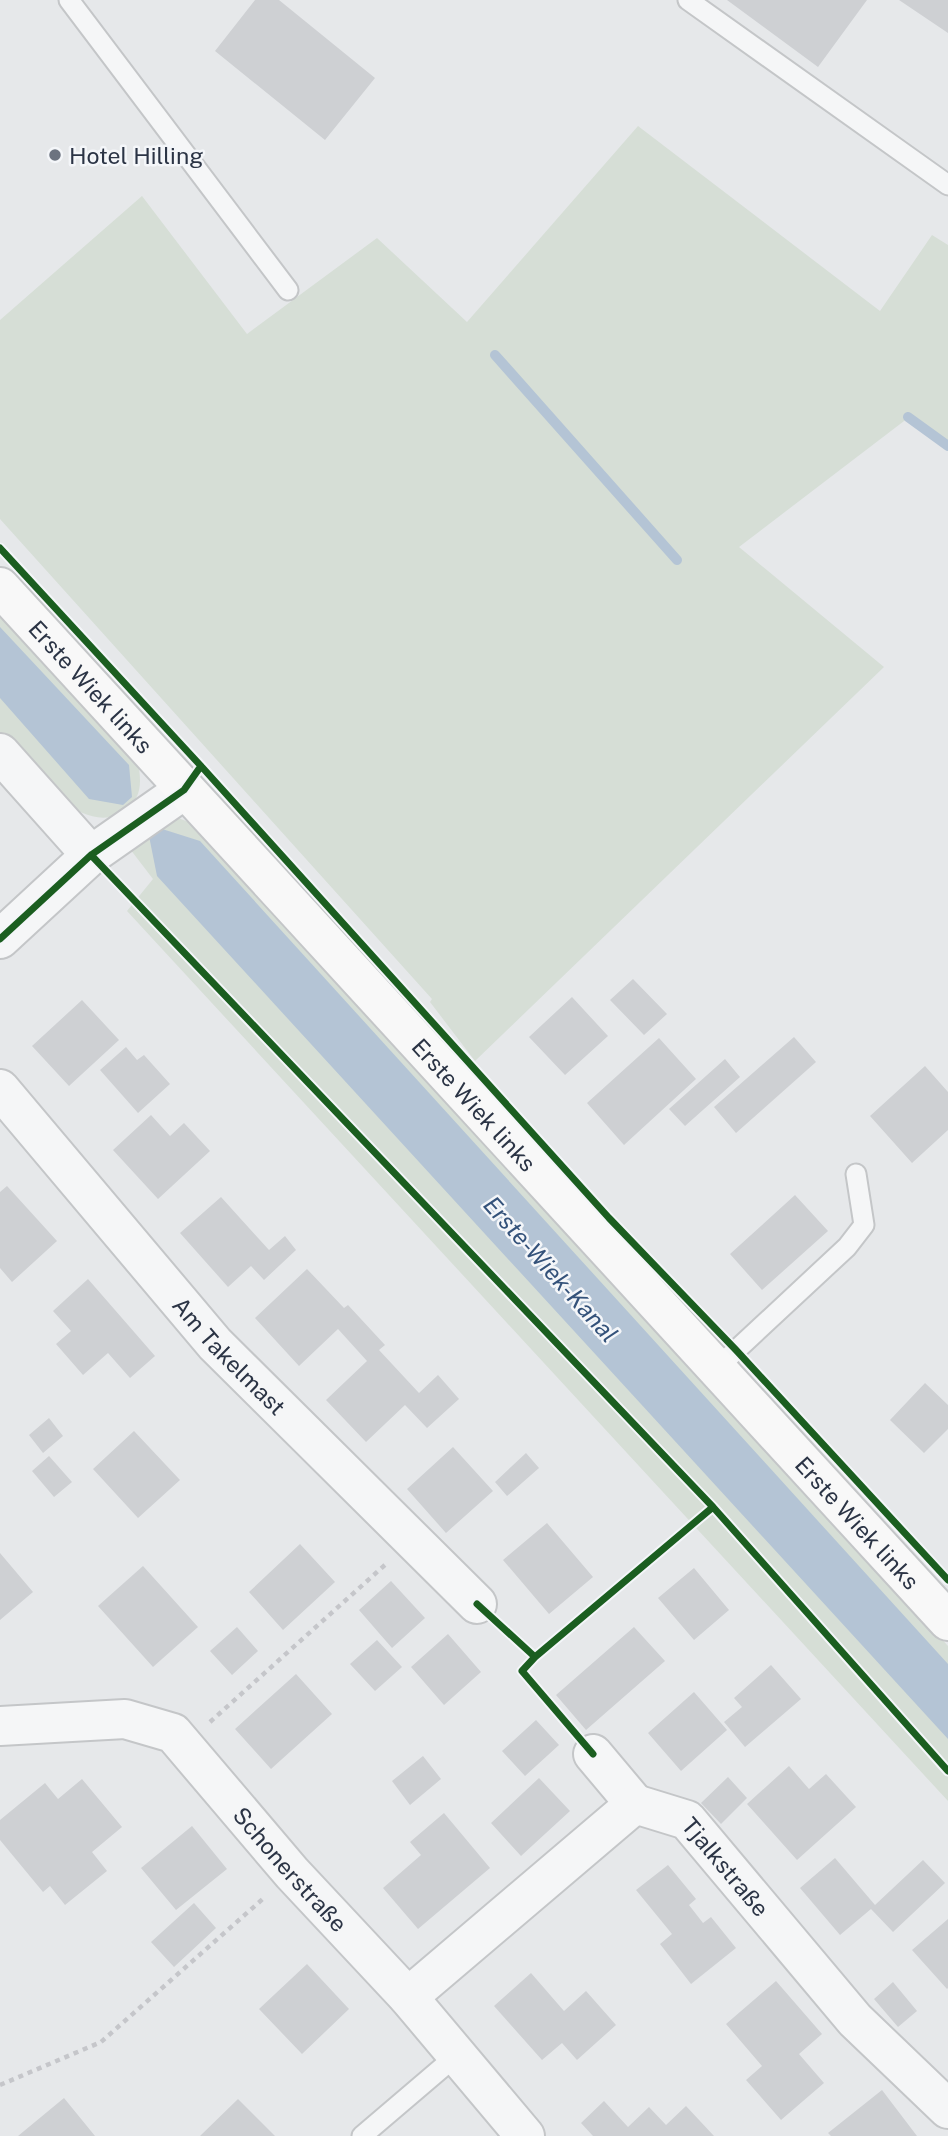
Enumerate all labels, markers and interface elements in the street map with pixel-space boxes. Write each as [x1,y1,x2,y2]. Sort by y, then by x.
place label: Hotel Hilling [69,142,204,169]
marker: Hotel Hilling [47,147,63,163]
street label: Erste Wiek links [24,615,159,758]
street label: Erste Wiek links [407,1033,542,1176]
water label: Erste-Wiek-Kanal [478,1190,624,1348]
street label: Am Takelmast [168,1291,292,1420]
street label: Erste Wiek links [790,1450,925,1594]
street label: Schonerstraße [228,1801,353,1937]
street label: Tjalkstraße [677,1812,775,1921]

